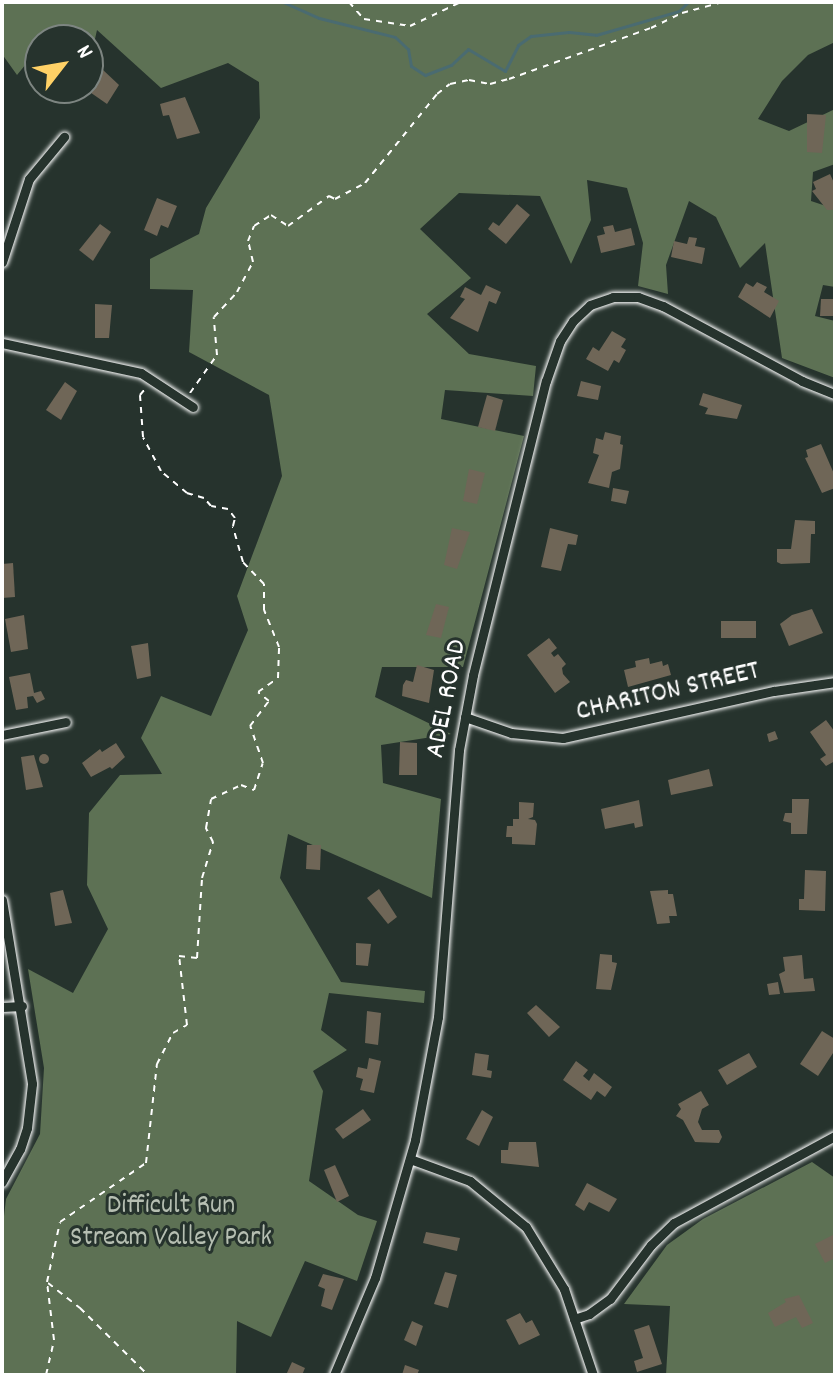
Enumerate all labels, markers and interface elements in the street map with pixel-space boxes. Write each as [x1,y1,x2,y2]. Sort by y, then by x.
north arrow [24,24,104,104]
text: N [67,40,99,65]
street label: ADEL ROAD [420,637,476,761]
street label: CHARITON STREET [573,656,763,730]
park label: Difficult Run Stream Valley Park [70,1190,272,1256]

